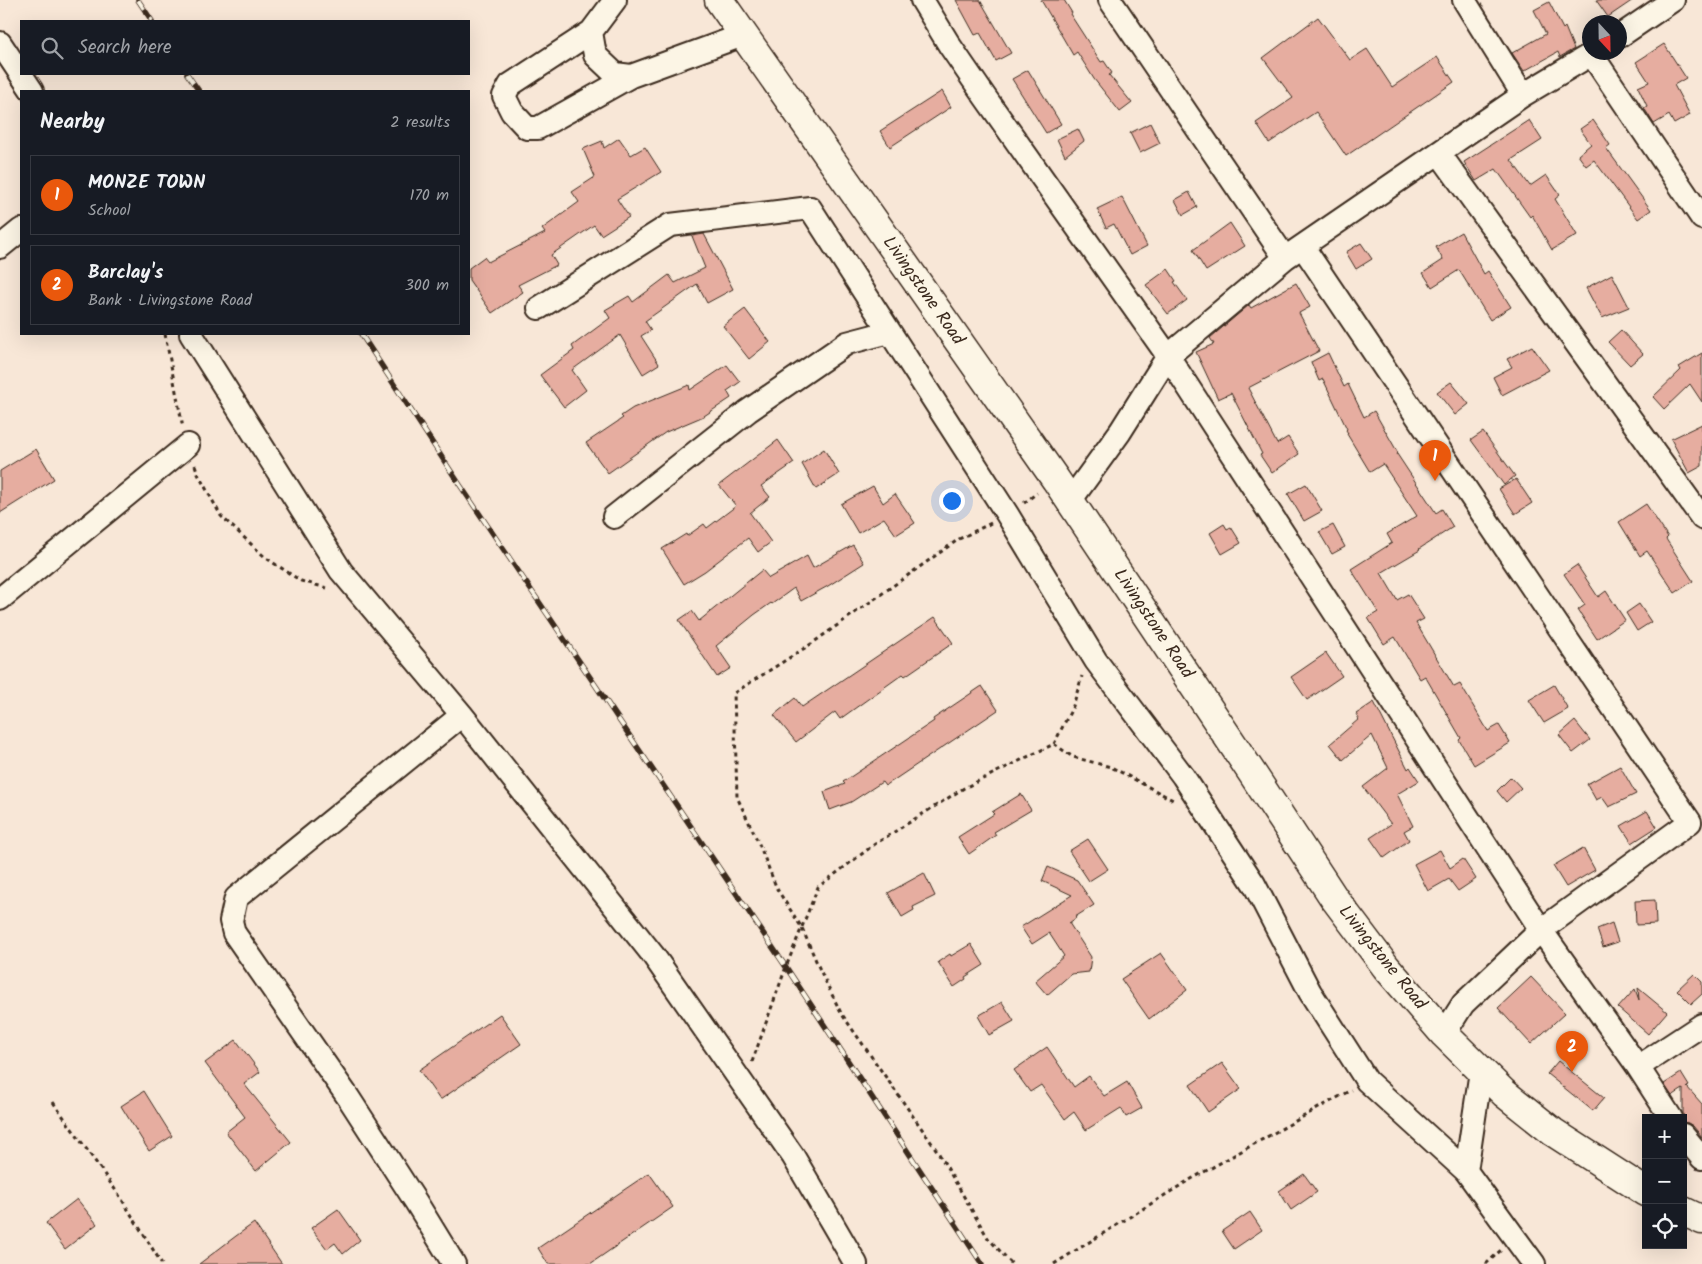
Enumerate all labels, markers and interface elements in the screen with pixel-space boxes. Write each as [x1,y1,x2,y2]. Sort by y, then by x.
north arrow [1582,15,1627,60]
search box [20,20,470,75]
text: Search here [78,33,172,63]
icon: search [38,34,66,62]
text: Nearby [40,106,105,139]
text: 2 results [390,110,450,135]
text: MONZE TOWN [88,168,205,198]
text: 1 [55,183,59,208]
text: 170 m [409,183,449,208]
text: School [88,198,131,223]
street label: Livingstone Road [874,230,972,353]
text: Barclay's [88,258,163,288]
text: 2 [52,273,62,298]
text: 300 m [405,273,449,298]
text: Bank · Livingstone Road [88,288,252,313]
pin: 1 [1419,440,1451,481]
your location [939,488,965,514]
street label: Livingstone Road [1105,563,1201,686]
street label: Livingstone Road [1330,899,1434,1018]
pin: 2 [1556,1031,1588,1072]
map controls [1642,1114,1687,1249]
button: + [1642,1114,1687,1159]
button: − [1642,1159,1687,1204]
button: locate [1642,1204,1687,1249]

